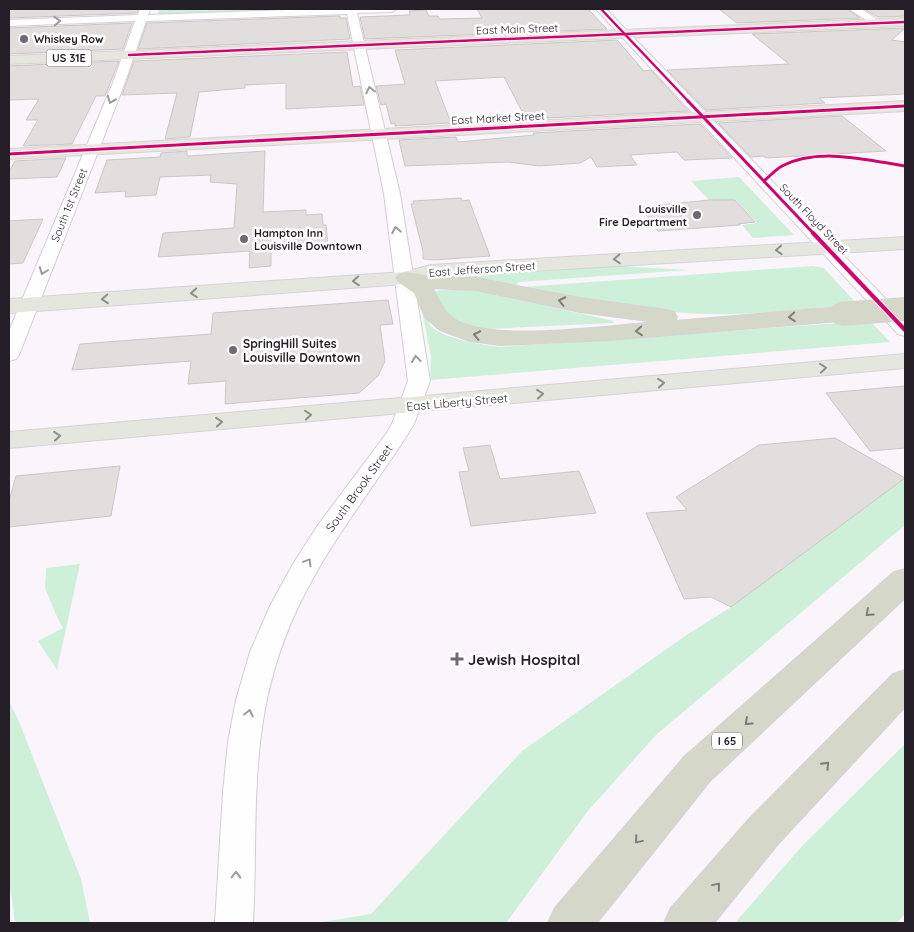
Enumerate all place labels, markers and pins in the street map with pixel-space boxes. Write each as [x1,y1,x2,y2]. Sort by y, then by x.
place label: Whiskey Row [34,32,104,46]
marker: Whiskey Row [18,33,30,45]
place label: Louisville Fire Department [599,202,688,229]
marker: Louisville Fire Department [691,209,703,221]
place label: Hampton Inn Louisville Downtown [254,226,362,253]
marker: Hampton Inn Louisville Downtown [238,233,250,245]
place label: SpringHill Suites Louisville Downtown [243,336,361,365]
marker: SpringHill Suites Louisville Downtown [227,344,239,356]
place label: Jewish Hospital [468,650,580,669]
marker: Jewish Hospital [450,652,464,666]

